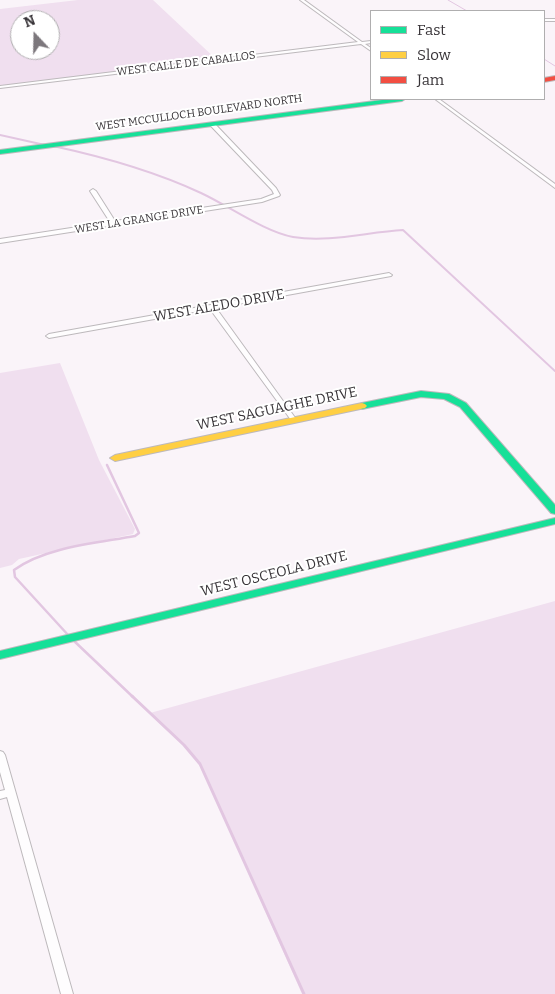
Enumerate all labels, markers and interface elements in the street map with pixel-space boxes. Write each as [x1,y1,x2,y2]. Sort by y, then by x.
north arrow [10,10,60,60]
legend [370,10,545,100]
text: N [22,12,38,31]
text: Fast [417,21,446,39]
text: Slow [417,46,451,64]
street label: WEST CALLE DE CABALLOS [116,49,256,79]
text: Jam [417,71,444,89]
street label: WEST MCCULLOCH BOULEVARD NORTH [95,92,303,134]
street label: WEST LA GRANGE DRIVE [74,203,204,237]
street label: WEST ALEDO DRIVE [152,286,286,326]
street label: WEST SAGUAGHE DRIVE [195,384,359,434]
street label: WEST OSCEOLA DRIVE [199,548,349,600]

